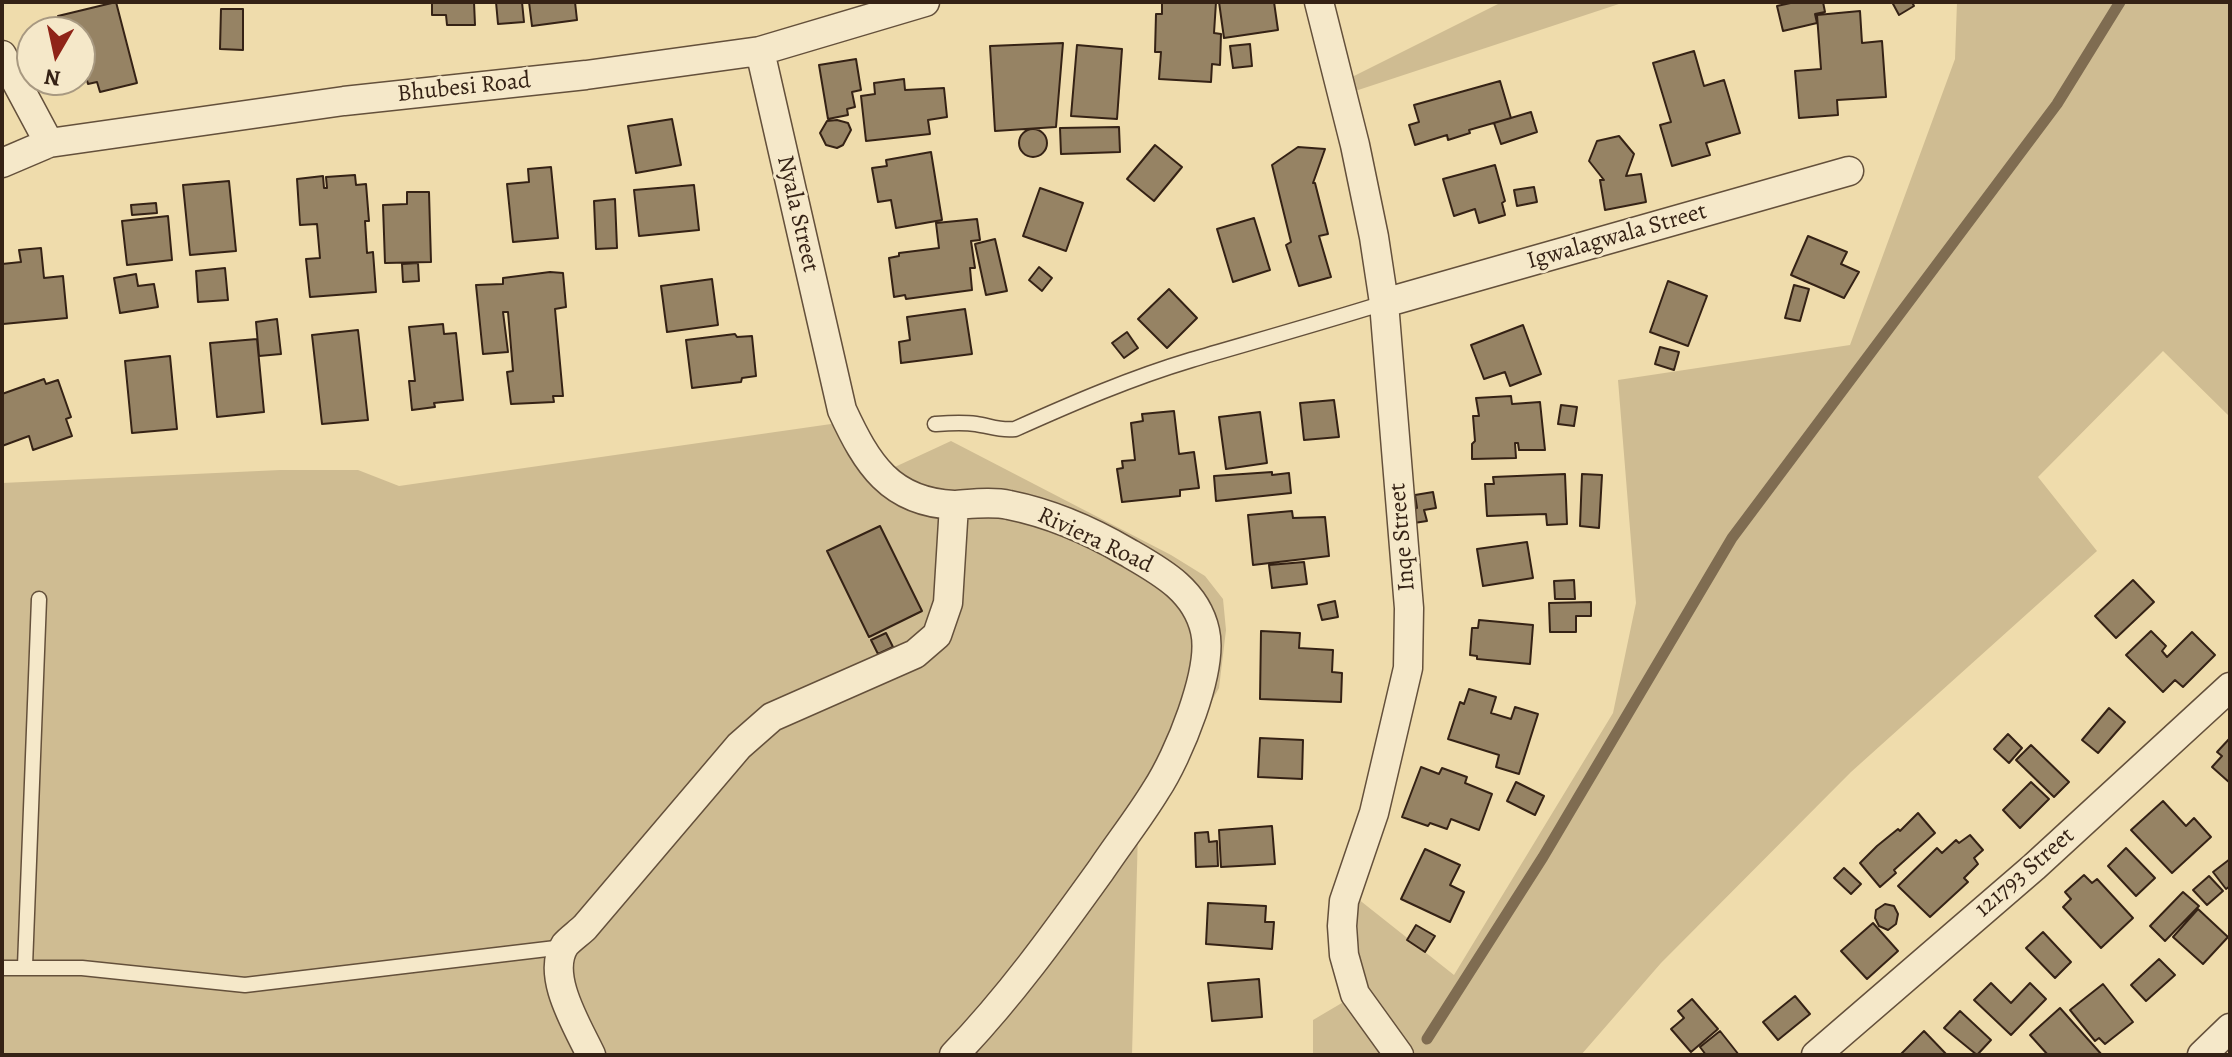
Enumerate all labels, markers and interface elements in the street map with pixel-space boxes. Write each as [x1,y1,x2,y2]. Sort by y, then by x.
north arrow [16,16,96,96]
text: N [42,62,63,94]
street label: Bhubesi Road [396,67,532,109]
street label: Nyala Street [770,153,824,275]
street label: Igwalagwala Street [1524,198,1710,276]
street label: Inqe Street [1384,482,1422,592]
street label: Riviera Road [1033,502,1157,580]
street label: 121793 Street [1969,822,2081,924]

